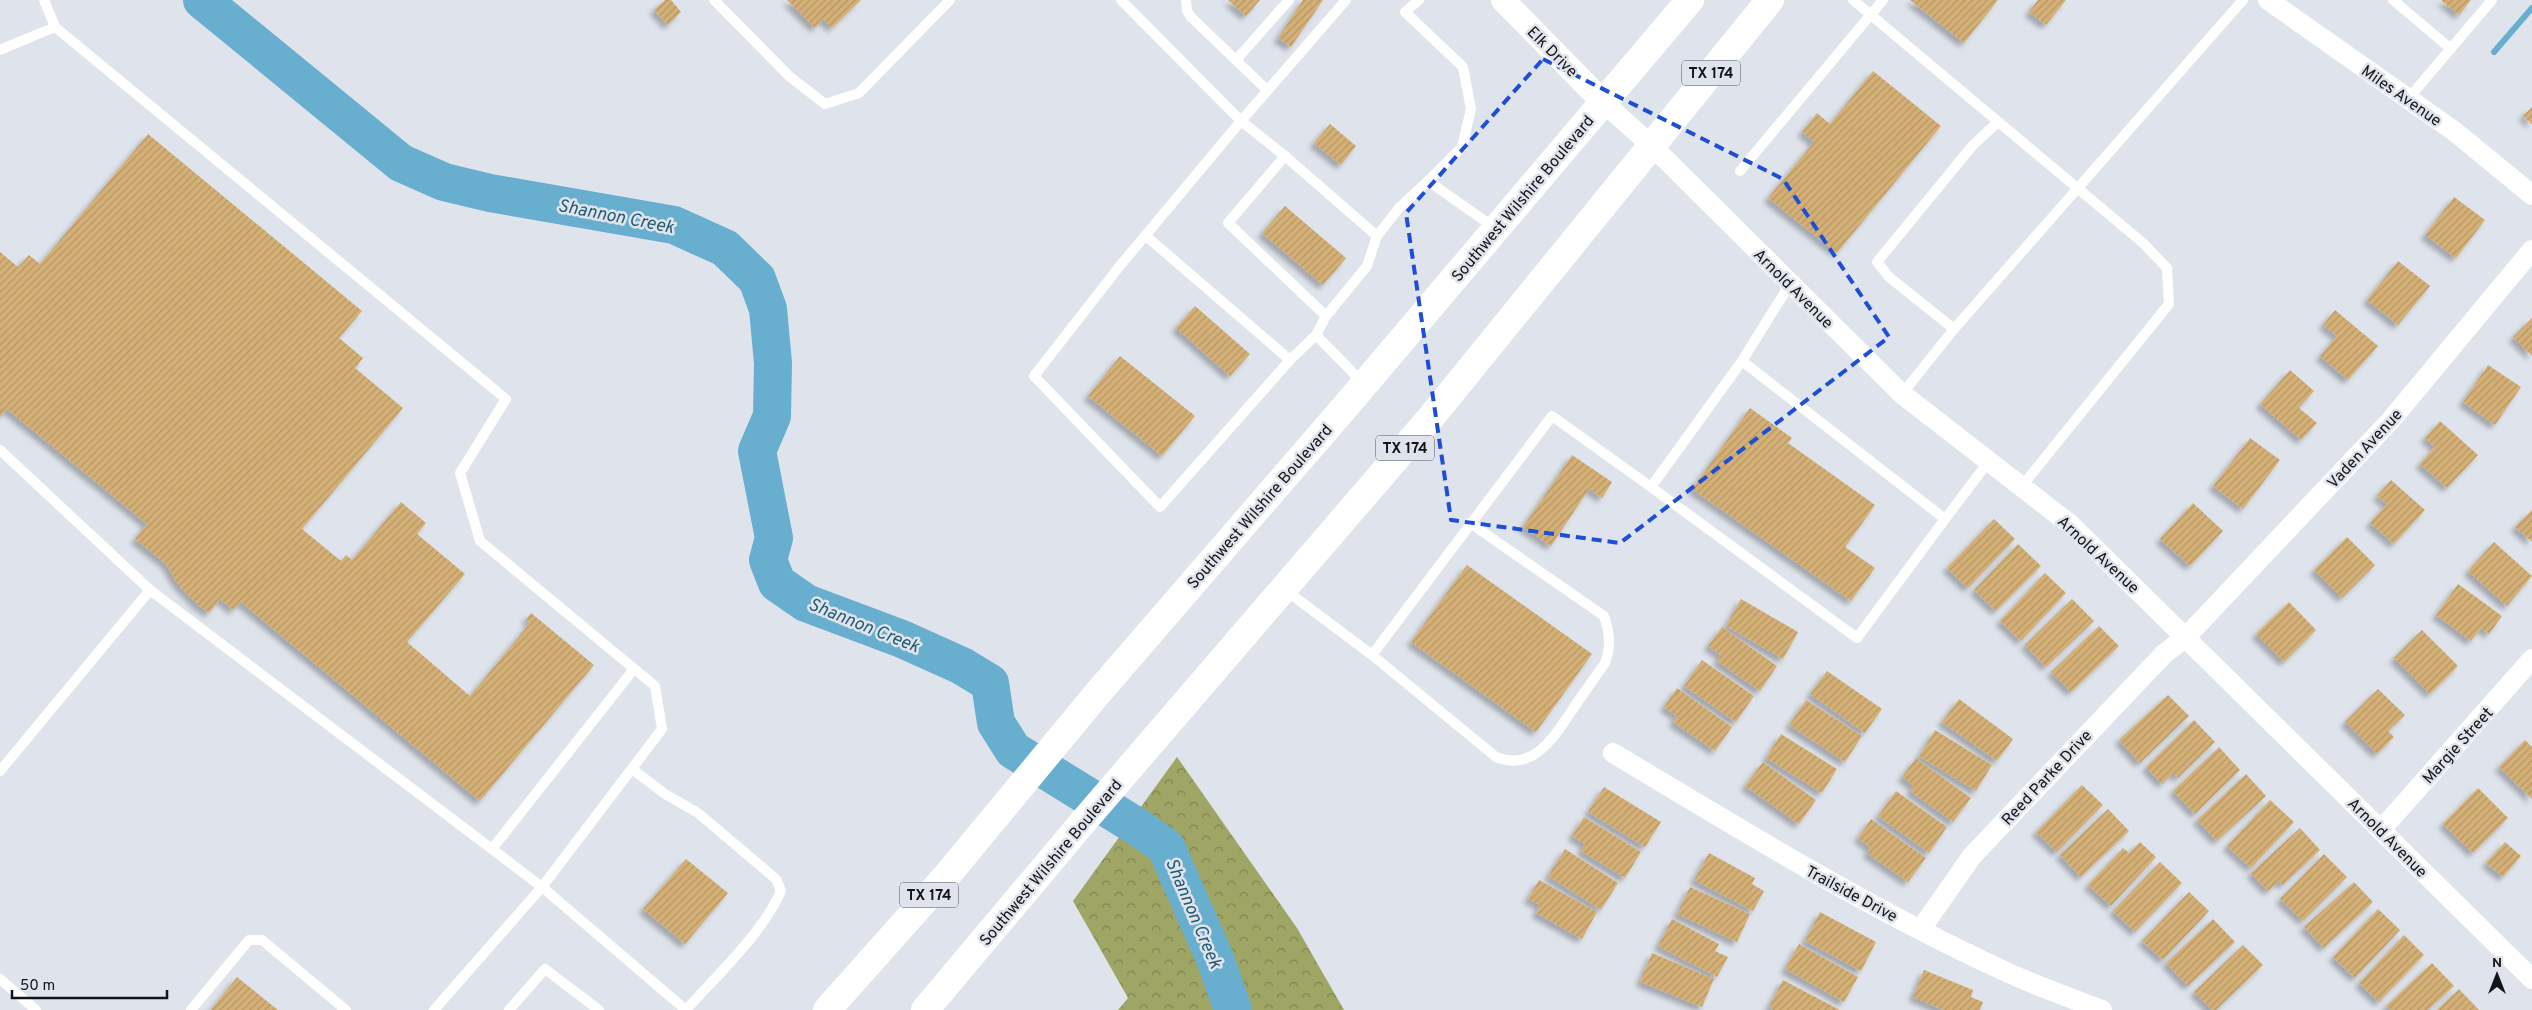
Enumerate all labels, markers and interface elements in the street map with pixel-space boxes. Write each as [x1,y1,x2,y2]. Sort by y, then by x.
street label: Elk Drive [1522,23,1581,82]
road number: TX 174 [1682,60,1740,86]
street label: Miles Avenue [2357,62,2445,132]
street label: Southwest Wilshire Boulevard [1448,112,1599,287]
water label: Shannon Creek [556,195,677,240]
street label: Arnold Avenue [1748,245,1837,334]
street label: Vaden Avenue [2324,405,2407,493]
street label: Southwest Wilshire Boulevard [1184,421,1337,594]
road number: TX 174 [1376,436,1434,460]
street label: Arnold Avenue [2052,512,2143,599]
water label: Shannon Creek [805,594,923,659]
street label: Margie Street [2419,704,2498,789]
street label: Reed Parke Drive [1998,726,2097,830]
street label: Southwest Wilshire Boulevard [976,776,1127,951]
street label: Arnold Avenue [2342,794,2431,883]
water label: Shannon Creek [1159,855,1227,973]
street label: Trailside Drive [1802,862,1900,927]
road number: TX 174 [900,882,958,908]
north arrow [2472,950,2522,1000]
text: N [2492,955,2502,972]
scale bar [12,968,168,1000]
text: 50 m [20,977,55,996]

